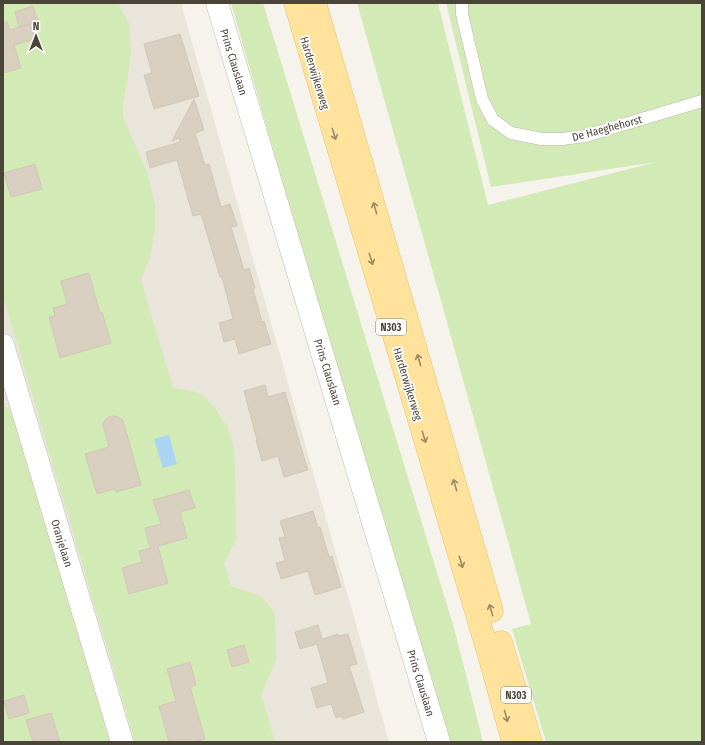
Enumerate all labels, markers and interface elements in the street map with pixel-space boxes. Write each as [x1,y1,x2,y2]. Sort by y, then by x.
north arrow [16,16,56,56]
text: N [33,20,39,33]
street label: Prins Clauslaan [217,27,250,97]
street label: Harderwijkerweg [297,35,332,112]
street label: De Haeghehorst [571,113,644,144]
one-way arrow [331,128,338,141]
one-way arrow [371,202,378,215]
one-way arrow [368,252,375,265]
road number: N303 [376,319,406,335]
street label: Prins Clauslaan [311,337,344,407]
street label: Harderwijkerweg [390,346,425,423]
one-way arrow [415,354,422,367]
one-way arrow [421,430,428,443]
one-way arrow [451,478,458,491]
street label: Oranjelaan [48,518,75,569]
one-way arrow [458,555,465,568]
one-way arrow [487,603,494,616]
street label: Prins Clauslaan [404,648,437,718]
road number: N303 [501,687,531,703]
one-way arrow [502,709,510,722]

